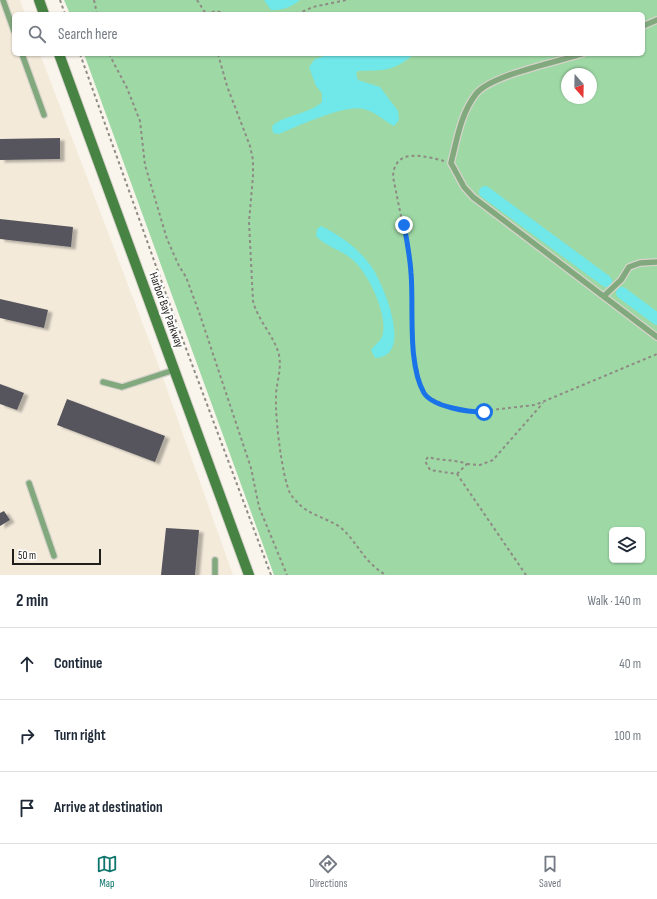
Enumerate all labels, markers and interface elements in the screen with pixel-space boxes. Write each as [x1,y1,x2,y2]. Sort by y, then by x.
search box [12,12,645,56]
icon: search [26,23,48,45]
text: Search here [58,25,118,44]
north arrow [561,68,597,104]
route end [395,216,413,234]
street label: Harbor Bay Parkway [145,270,187,350]
route start [475,403,493,421]
map controls [609,527,645,563]
button: layers [609,527,645,563]
scale bar [12,547,101,566]
text: 50 m [18,549,36,562]
text: 2 min [16,591,48,611]
text: Walk · 140 m [588,593,641,609]
icon: ahead [16,653,38,675]
text: Continue [54,654,103,673]
text: 40 m [619,656,641,672]
icon: right [16,725,38,747]
text: Turn right [54,726,106,745]
text: 100 m [614,728,641,744]
icon: arrive [16,797,38,819]
text: Arrive at destination [54,798,163,817]
tab: Map [96,853,118,890]
tab: Directions [310,853,347,890]
tab: Saved [539,853,561,890]

